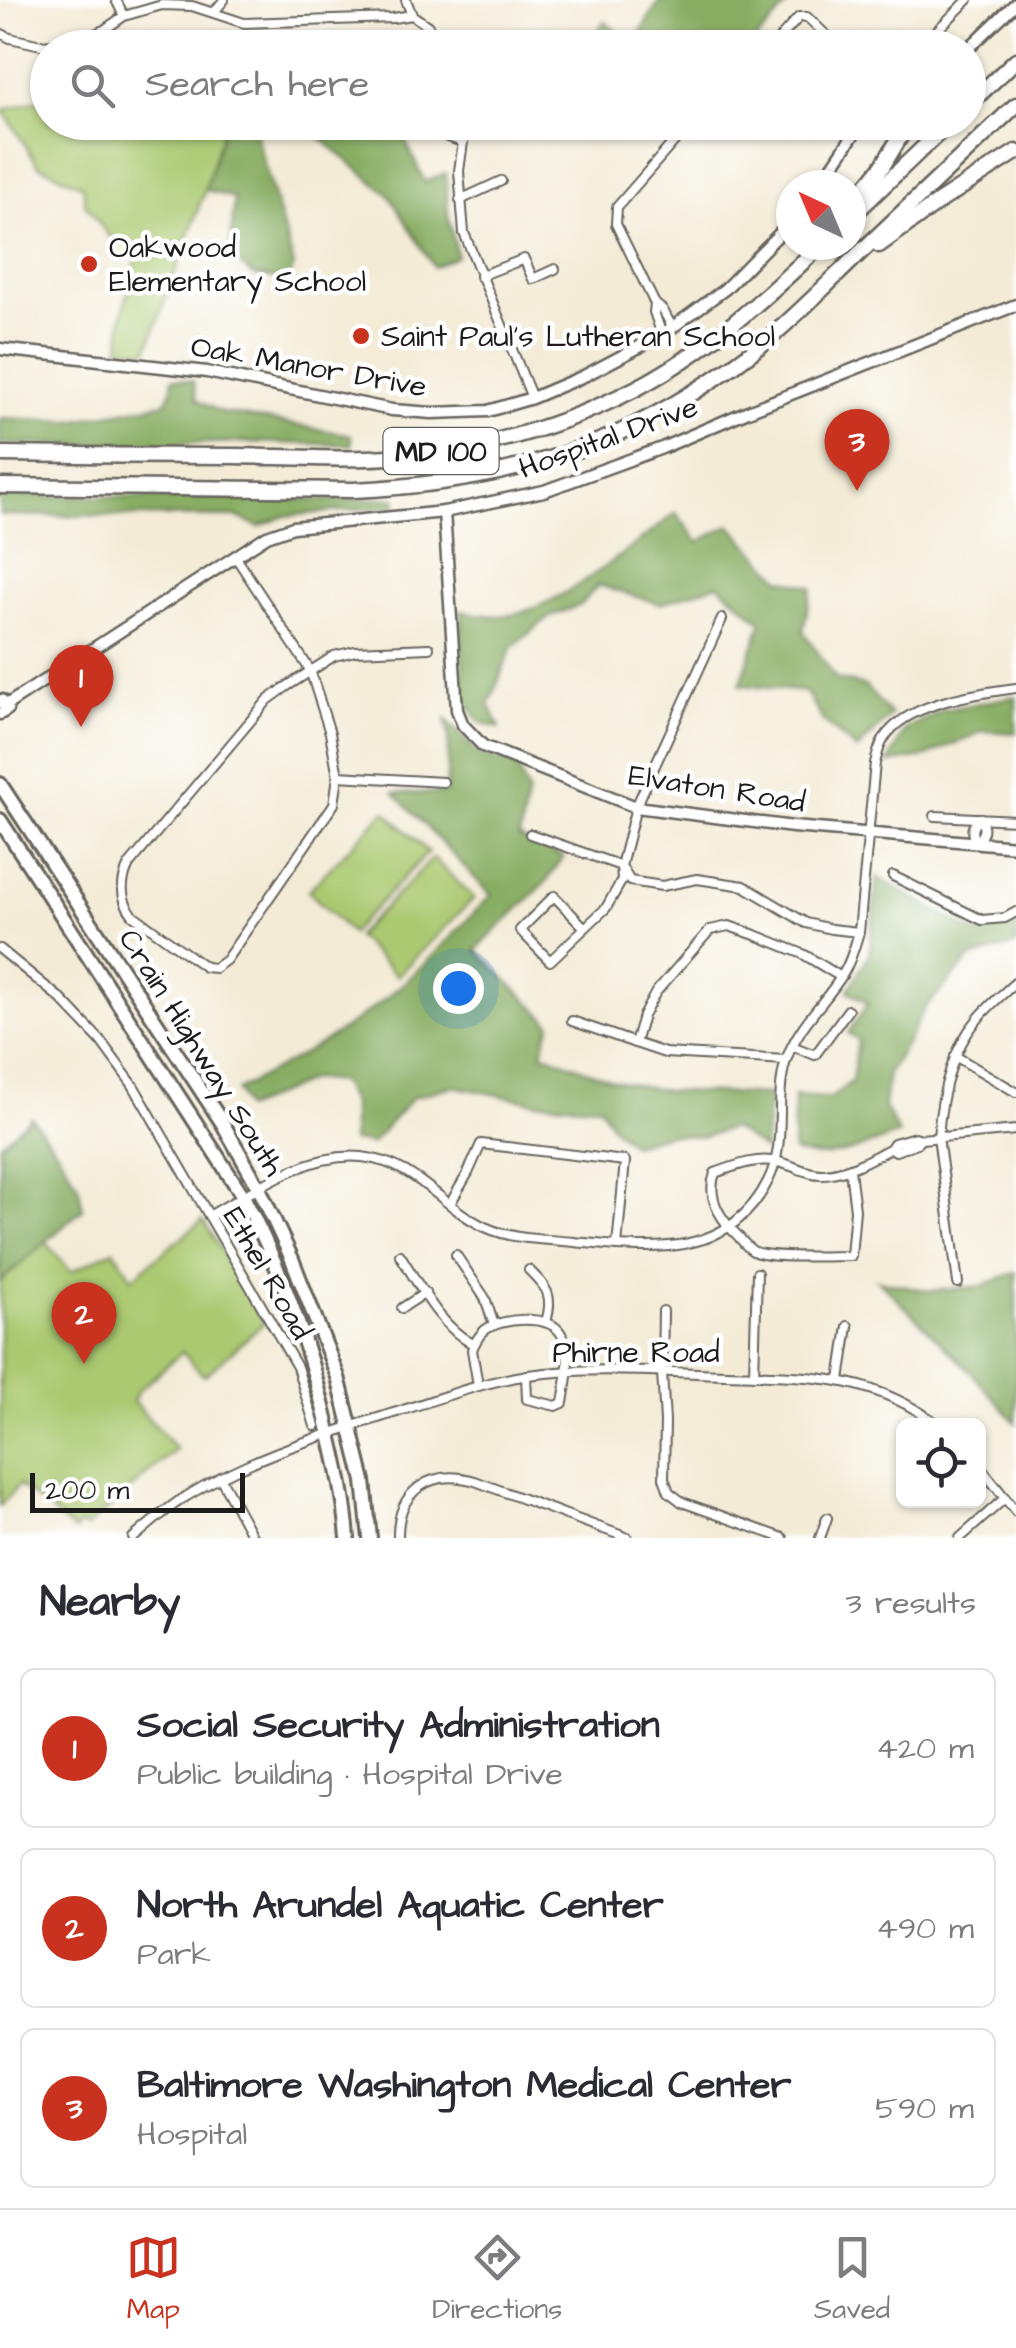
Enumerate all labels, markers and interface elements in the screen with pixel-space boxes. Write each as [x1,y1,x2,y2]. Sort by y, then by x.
search box [30,30,986,140]
icon: search [65,58,120,113]
text: Search here [145,59,369,111]
north arrow [776,170,866,260]
place label: Oakwood Elementary School [109,227,366,304]
marker: Oakwood Elementary School [78,253,100,275]
place label: Saint Paul's Lutheran School [381,316,775,358]
marker: Saint Paul's Lutheran School [350,325,372,347]
street label: Oak Manor Drive [188,326,430,408]
street label: Hospital Drive [513,386,704,490]
pin: 3 [824,408,890,491]
road number: MD 100 [384,428,498,474]
pin: 1 [48,644,114,727]
street label: Elvaton Road [626,754,808,824]
street label: Crain Highway South [107,921,294,1185]
your location [433,963,484,1014]
street label: Ethel Road [212,1200,322,1347]
pin: 2 [52,1282,116,1364]
street label: Phirne Road [552,1332,720,1374]
map controls [896,1418,986,1508]
button: locate [896,1418,986,1508]
scale bar [30,1468,245,1512]
text: 200 m [45,1471,129,1510]
text: Nearby [40,1574,180,1632]
text: 3 results [846,1581,976,1626]
text: Social Security Administration [137,1700,660,1752]
text: 1 [72,1726,77,1771]
text: 420 m [876,1726,974,1771]
text: Public building · Hospital Drive [137,1752,563,1797]
text: North Arundel Aquatic Center [137,1880,664,1932]
text: 2 [65,1906,84,1951]
text: 490 m [876,1906,974,1951]
text: Park [137,1932,211,1977]
text: Baltimore Washington Medical Center [137,2060,792,2112]
text: 3 [66,2086,83,2131]
text: 590 m [875,2086,974,2131]
text: Hospital [137,2112,247,2157]
tab: Map [126,2230,181,2329]
tab: Directions [432,2230,562,2329]
tab: Saved [814,2230,890,2329]

